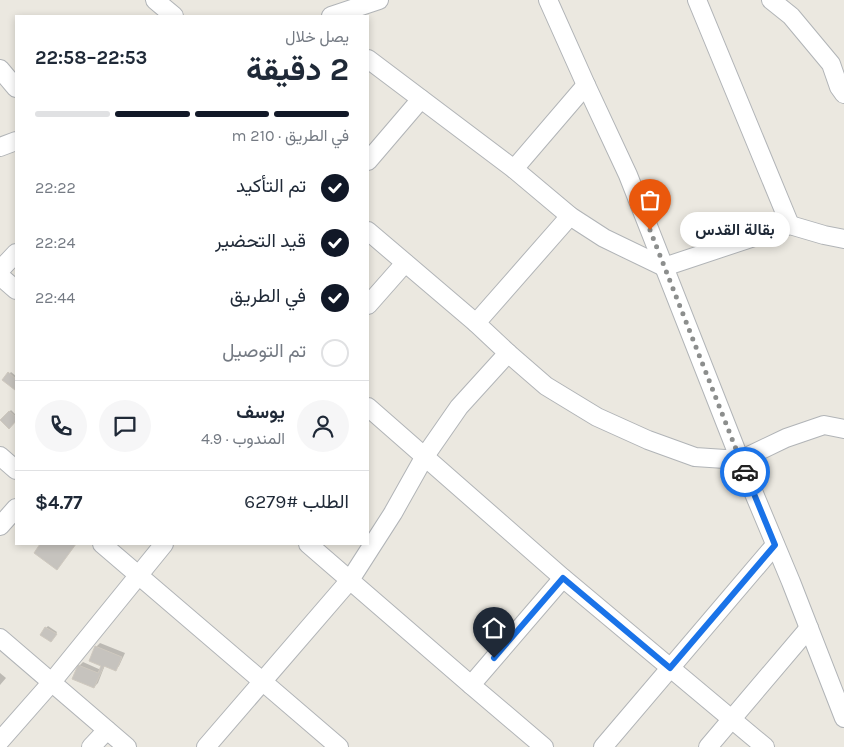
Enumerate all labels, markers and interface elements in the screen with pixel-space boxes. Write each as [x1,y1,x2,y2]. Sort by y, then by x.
text: يصل خلال [285,27,349,46]
text: 22:53–22:58 [35,47,147,69]
text: 2 دقيقة [246,51,349,88]
text: في الطريق · 210 m [232,126,349,145]
icon: check [321,174,349,202]
text: تم التأكيد [236,175,306,197]
text: 22:22 [35,178,76,197]
pin [629,179,671,230]
icon: bag [636,186,664,214]
callout: بقالة القدس [680,212,790,248]
text: بقالة القدس [695,220,775,239]
icon: check [321,229,349,257]
text: قيد التحضير [215,230,306,252]
text: 22:24 [35,233,75,252]
icon: check [321,284,349,312]
text: في الطريق [230,285,306,307]
text: 22:44 [35,288,75,307]
text: تم التوصيل [222,340,306,362]
button: phone [35,400,87,452]
button: chat [99,400,151,452]
button: person [297,400,349,452]
text: يوسف [236,401,285,423]
text: المندوب · 4.9 [201,429,285,448]
courier [720,447,770,497]
icon: car [731,458,759,486]
text: الطلب #6279 [244,491,349,513]
text: $4.77 [35,492,82,514]
pin [473,607,515,658]
icon: home [480,614,508,642]

